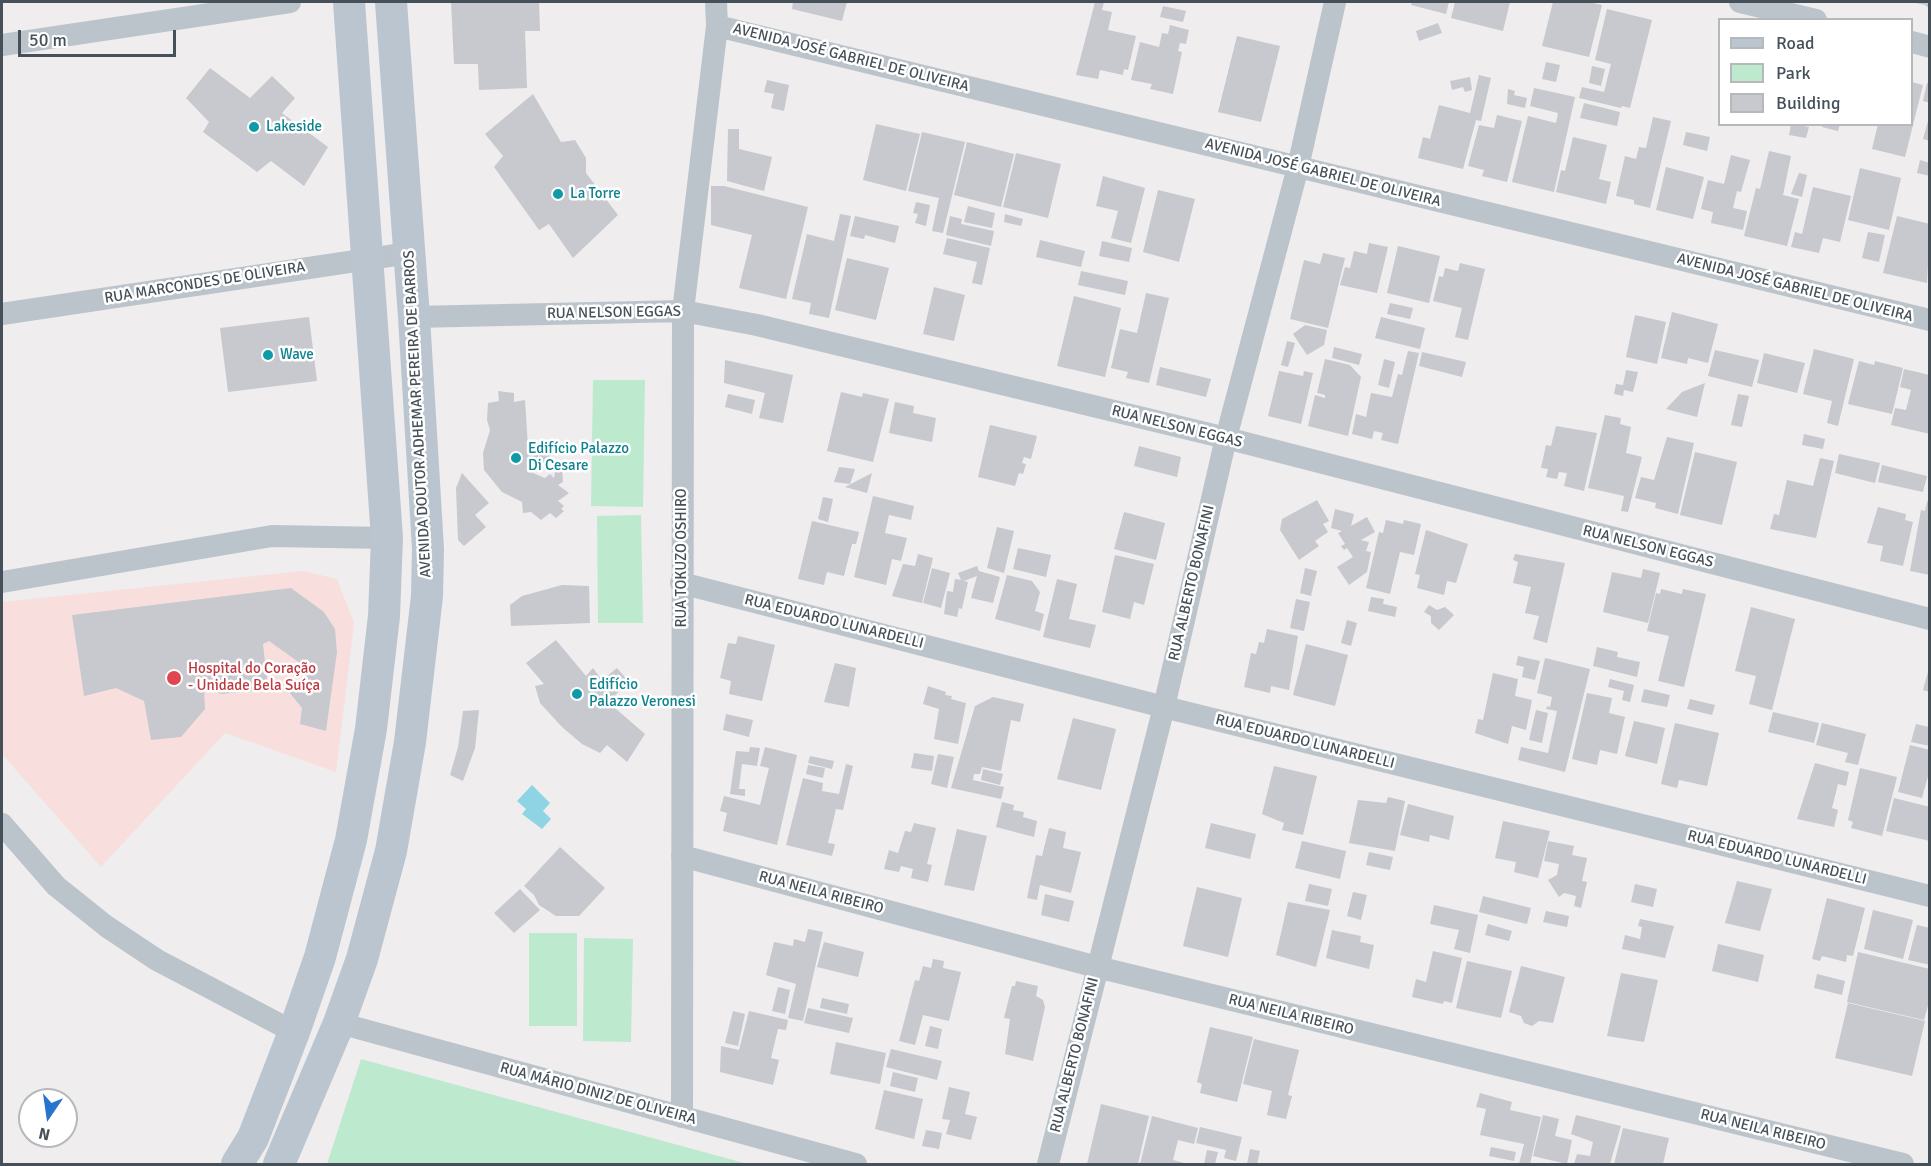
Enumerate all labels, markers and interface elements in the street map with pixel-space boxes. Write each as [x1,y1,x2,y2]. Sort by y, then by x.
scale bar [21,18,178,56]
legend [1718,18,1913,126]
street label: AVENIDA JOSÉ GABRIEL DE OLIVEIRA [731,20,971,96]
text: 50 m [29,29,67,51]
text: Road [1776,32,1815,54]
text: Park [1776,62,1811,84]
text: Building [1776,92,1840,114]
place label: Lakeside [266,118,322,136]
marker: Lakeside [247,120,261,134]
street label: AVENIDA JOSÉ GABRIEL DE OLIVEIRA [1203,135,1443,211]
place label: La Torre [570,185,621,203]
marker: La Torre [551,187,565,201]
street label: AVENIDA DOUTOR ADHEMAR PEREIRA DE BARROS [400,250,436,578]
street label: AVENIDA JOSÉ GABRIEL DE OLIVEIRA [1675,250,1915,326]
street label: RUA MARCONDES DE OLIVEIRA [103,258,307,308]
street label: RUA NELSON EGGAS [547,303,681,323]
place label: Wave [280,346,314,364]
marker: Wave [261,348,275,362]
street label: RUA NELSON EGGAS [1110,402,1244,452]
place label: Edifício Palazzo Di Cesare [528,440,629,475]
marker: Edifício Palazzo Di Cesare [509,451,523,465]
street label: RUA TOKUZO OSHIRO [673,488,691,628]
street label: RUA ALBERTO BONAFINI [1165,503,1219,663]
street label: RUA NELSON EGGAS [1581,522,1715,572]
street label: RUA EDUARDO LUNARDELLI [743,591,925,653]
place label: Hospital do Coração - Unidade Bela Suíça [188,660,320,695]
marker: Hospital do Coração - Unidade Bela Suíça [165,669,183,687]
place label: Edifício Palazzo Veronesi [589,676,696,711]
marker: Edifício Palazzo Veronesi [570,687,584,701]
street label: RUA EDUARDO LUNARDELLI [1214,711,1396,773]
street label: RUA EDUARDO LUNARDELLI [1686,827,1868,889]
street label: RUA NEILA RIBEIRO [757,868,885,918]
street label: RUA ALBERTO BONAFINI [1047,975,1103,1135]
street label: RUA NEILA RIBEIRO [1227,991,1355,1039]
street label: RUA MÁRIO DINIZ DE OLIVEIRA [498,1059,698,1129]
north arrow [18,1088,78,1148]
street label: RUA NEILA RIBEIRO [1699,1106,1827,1154]
text: N [37,1123,52,1145]

